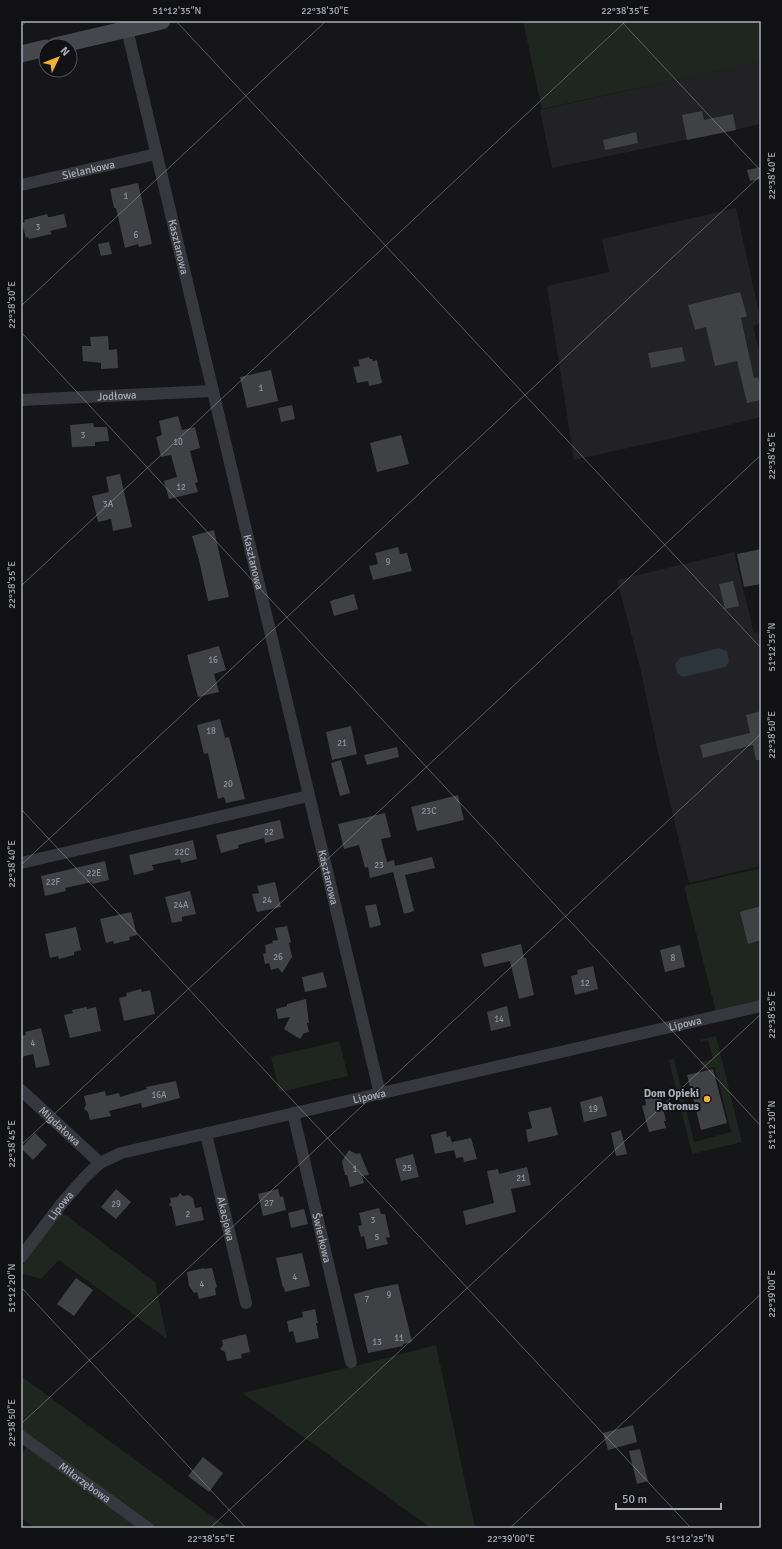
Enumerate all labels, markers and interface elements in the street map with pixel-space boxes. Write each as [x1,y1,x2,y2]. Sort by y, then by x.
text: 51°12'35"N [153,5,201,17]
text: 22°38'30"E [301,5,349,17]
text: 22°38'35"E [601,5,649,17]
north arrow [38,38,78,78]
text: N [58,44,72,59]
text: 22°38'40"E [766,152,778,200]
street label: Sielankowa [61,157,116,182]
house number: 1 [124,191,129,202]
street label: Kasztanowa [166,218,192,276]
house number: 3 [36,222,41,233]
house number: 6 [134,230,139,241]
text: 22°38'30"E [6,281,18,329]
house number: 1 [259,383,264,394]
street label: Jodłowa [97,388,137,403]
house number: 3 [81,430,86,441]
text: 22°38'45"E [766,432,778,480]
house number: 10 [173,437,183,448]
house number: 12 [176,482,186,493]
house number: 3A [103,499,114,510]
street label: Kasztanowa [241,533,266,591]
house number: 9 [386,557,391,568]
text: 22°38'35"E [6,561,18,609]
text: 51°12'35"N [766,623,778,671]
house number: 16 [208,655,218,666]
text: 22°38'50"E [766,711,778,759]
house number: 18 [206,726,216,737]
house number: 21 [337,738,347,749]
house number: 20 [223,779,233,790]
house number: 23C [421,806,437,817]
house number: 22 [264,827,274,838]
text: 22°38'40"E [6,840,18,888]
house number: 22C [174,847,190,858]
street label: Kasztanowa [316,848,341,906]
house number: 23 [374,860,384,871]
house number: 22E [87,868,101,879]
house number: 22F [46,877,61,888]
house number: 24 [262,895,272,906]
house number: 24A [173,900,189,911]
house number: 26 [273,952,283,963]
house number: 8 [671,953,676,964]
house number: 12 [580,978,590,989]
text: 22°38'55"E [766,991,778,1039]
street label: Lipowa [667,1013,703,1034]
house number: 14 [494,1014,504,1025]
house number: 4 [31,1038,36,1049]
street label: Lipowa [352,1086,387,1106]
place label: Dom Opieki Patronus [644,1087,699,1113]
house number: 16A [151,1090,167,1101]
marker: Dom Opieki Patronus [702,1094,712,1104]
text: 51°12'30"N [766,1101,778,1149]
street label: Migdałowa [36,1104,84,1149]
house number: 19 [588,1104,598,1115]
text: 22°38'45"E [6,1120,18,1168]
house number: 25 [402,1163,412,1174]
house number: 1 [353,1164,358,1175]
house number: 21 [516,1173,526,1184]
street label: Lipowa [45,1188,76,1222]
street label: Akacjowa [215,1195,238,1243]
house number: 27 [264,1198,274,1209]
house number: 29 [111,1199,121,1210]
house number: 2 [186,1209,191,1220]
street label: Świerkowa [310,1211,334,1264]
house number: 3 [371,1215,376,1226]
house number: 5 [375,1232,380,1243]
text: 51°12'20"N [6,1264,18,1312]
text: 22°39'00"E [766,1270,778,1318]
house number: 4 [293,1272,298,1283]
house number: 4 [200,1279,205,1290]
house number: 9 [387,1290,392,1301]
house number: 7 [365,1294,370,1305]
house number: 11 [394,1333,404,1344]
house number: 13 [372,1337,382,1348]
text: 22°38'50"E [6,1399,18,1447]
street label: Miłorzębowa [57,1459,114,1506]
scale bar [616,1485,721,1511]
text: 50 m [622,1492,647,1507]
text: 22°38'55"E [187,1533,235,1545]
text: 22°39'00"E [487,1533,535,1545]
text: 51°12'25"N [666,1533,714,1545]

